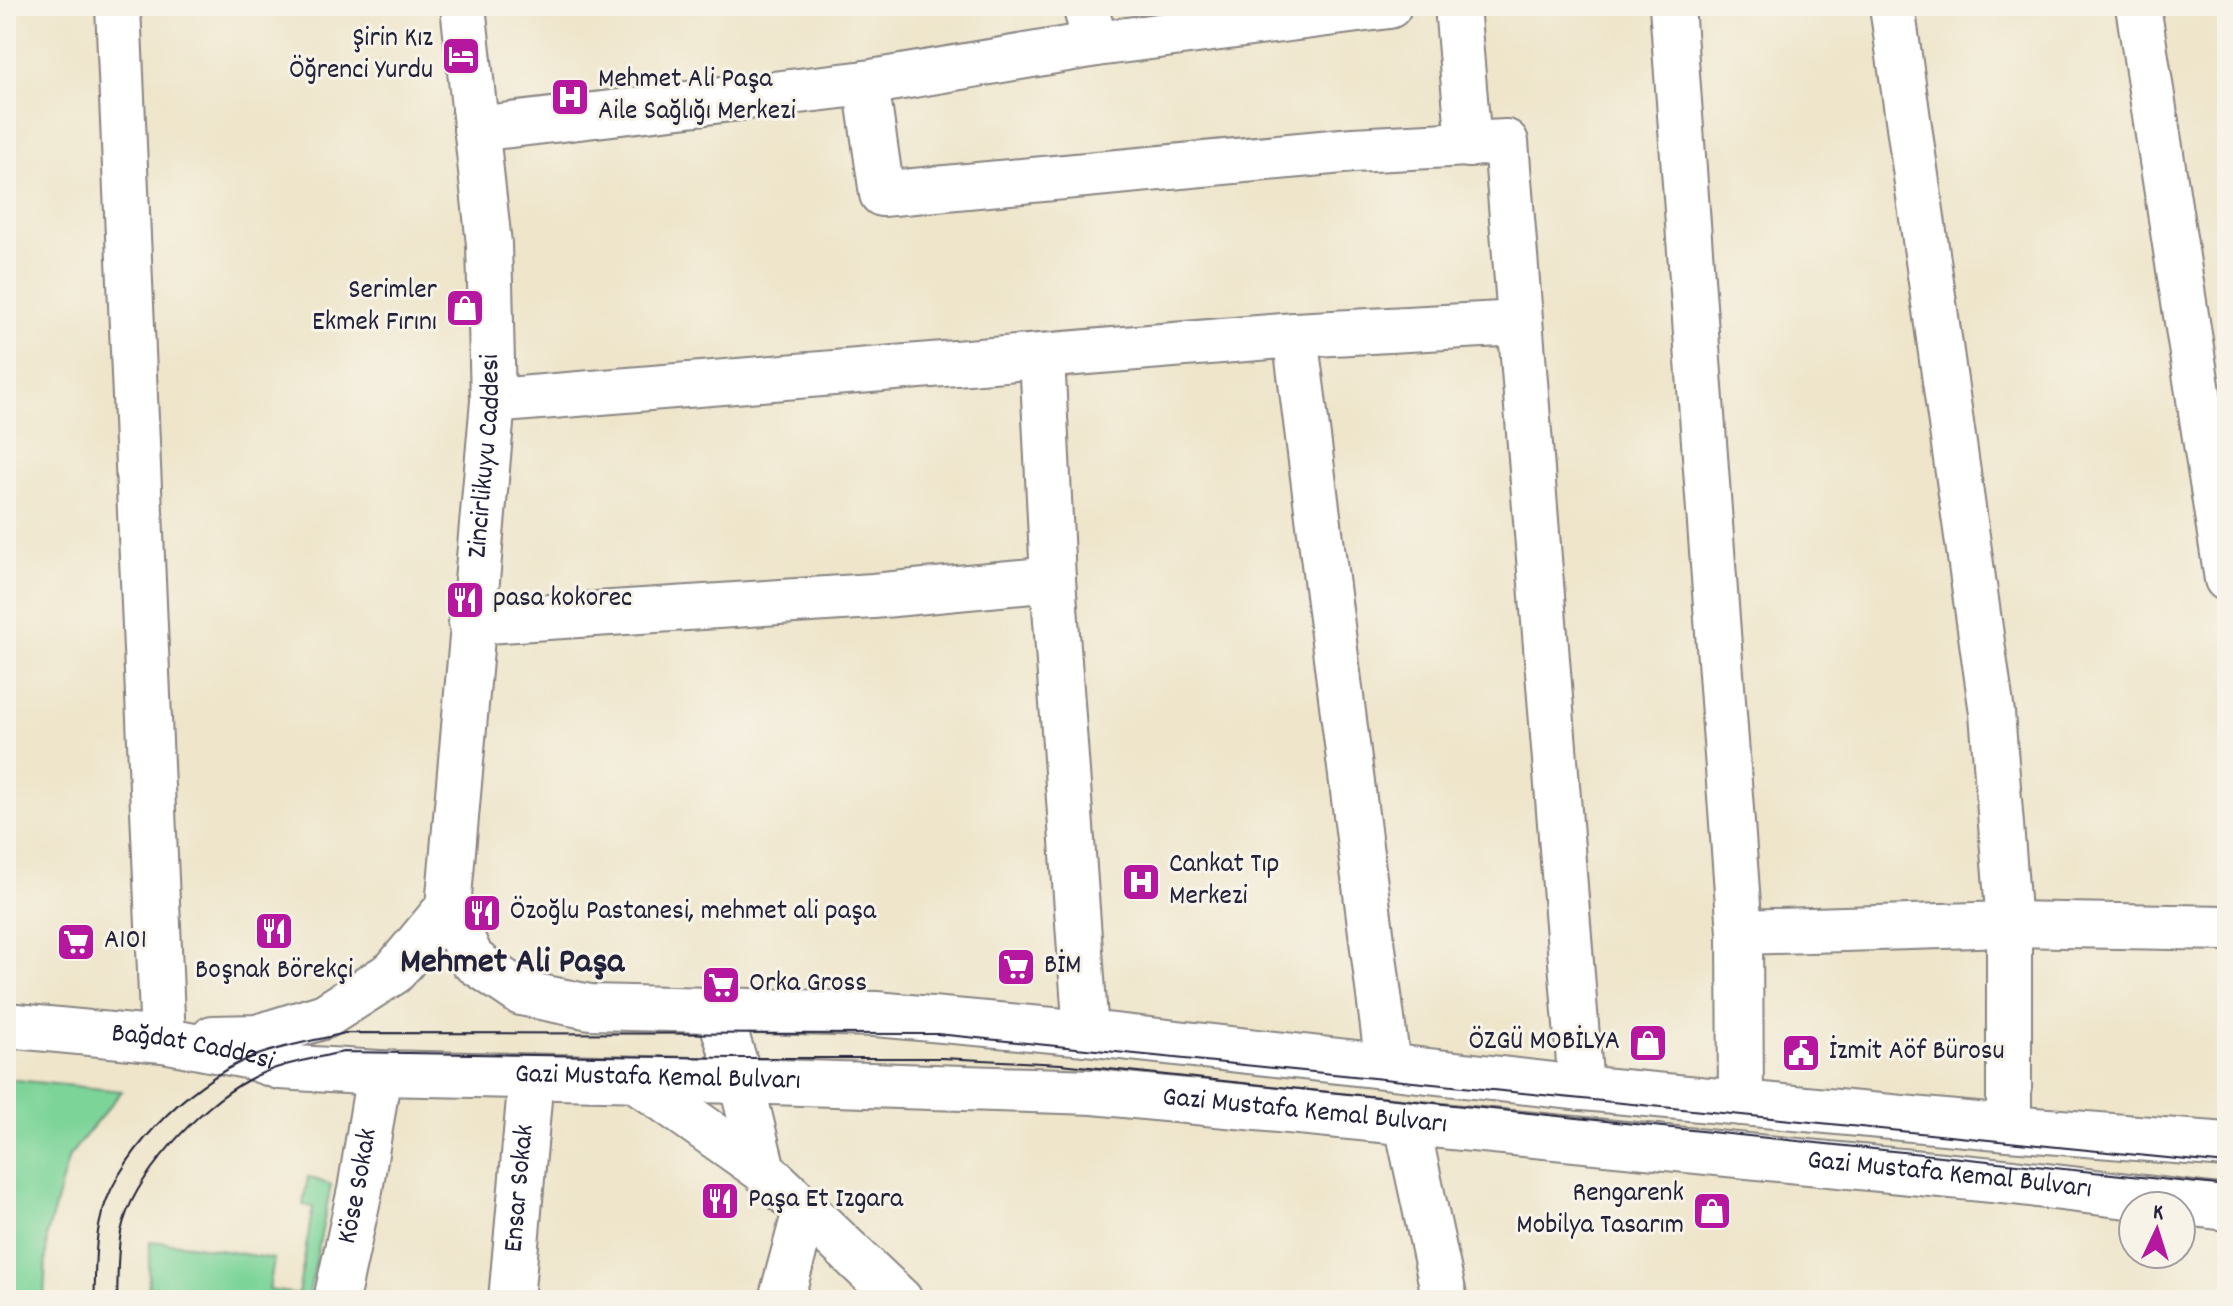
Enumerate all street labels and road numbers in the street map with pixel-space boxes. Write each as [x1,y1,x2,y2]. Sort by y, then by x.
street label: Zincirlikuyu Caddesi [459,354,513,560]
street label: Bağdat Caddesi [109,1015,279,1083]
street label: Gazi Mustafa Kemal Bulvarı [514,1056,801,1103]
street label: Gazi Mustafa Kemal Bulvarı [1160,1079,1449,1146]
street label: Ensar Sokak [495,1123,547,1254]
street label: Köse Sokak [329,1126,390,1248]
street label: Gazi Mustafa Kemal Bulvarı [1805,1142,2094,1211]

